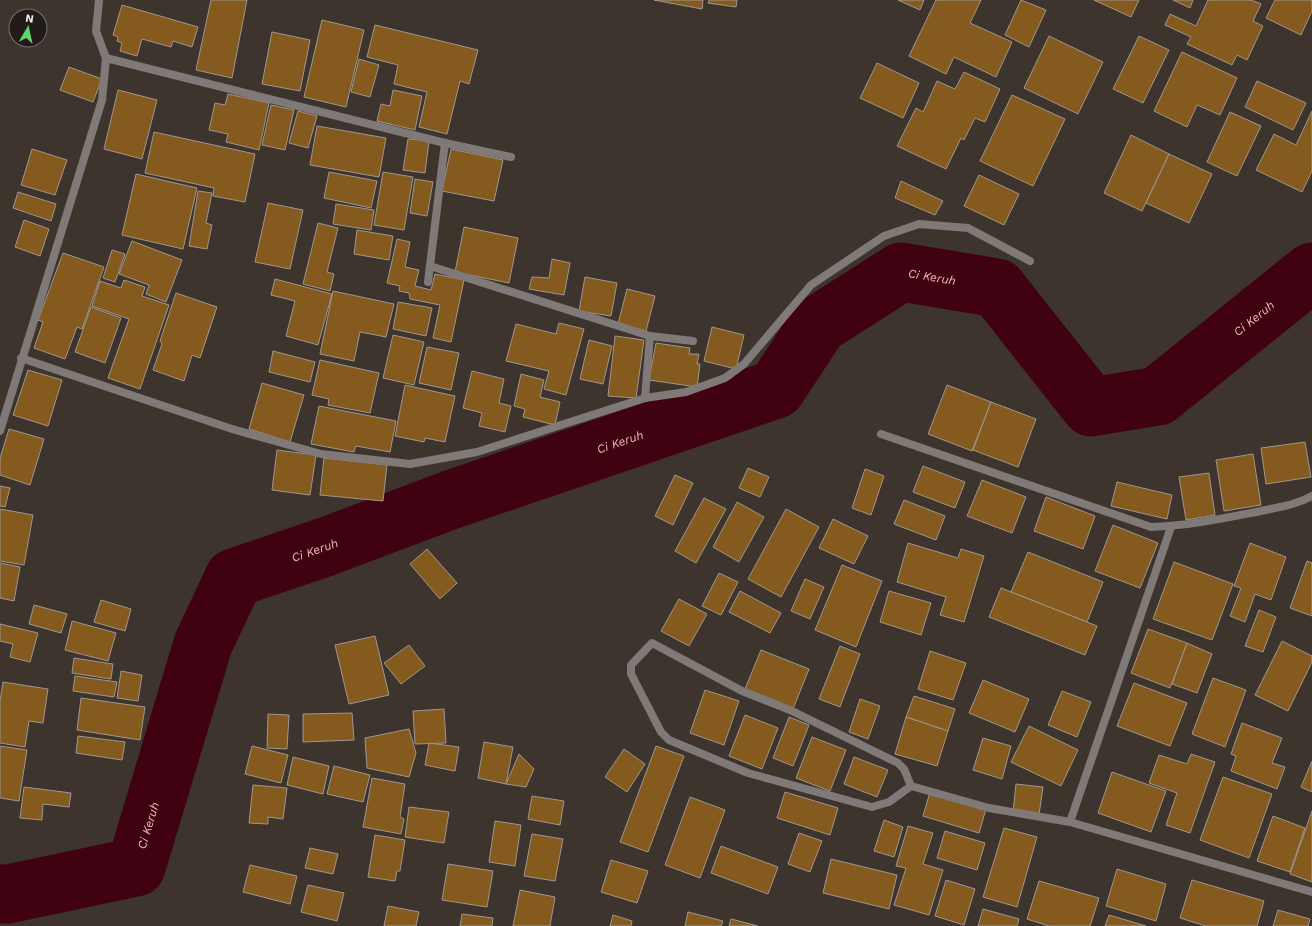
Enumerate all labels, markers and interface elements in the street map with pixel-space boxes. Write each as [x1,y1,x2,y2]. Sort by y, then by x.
north arrow [8,8,48,48]
text: N [24,12,35,26]
water label: Ci Keruh [907,266,957,288]
water label: Ci Keruh [1231,298,1277,339]
water label: Ci Keruh [595,428,645,456]
water label: Ci Keruh [290,536,340,565]
water label: Ci Keruh [135,800,162,851]

